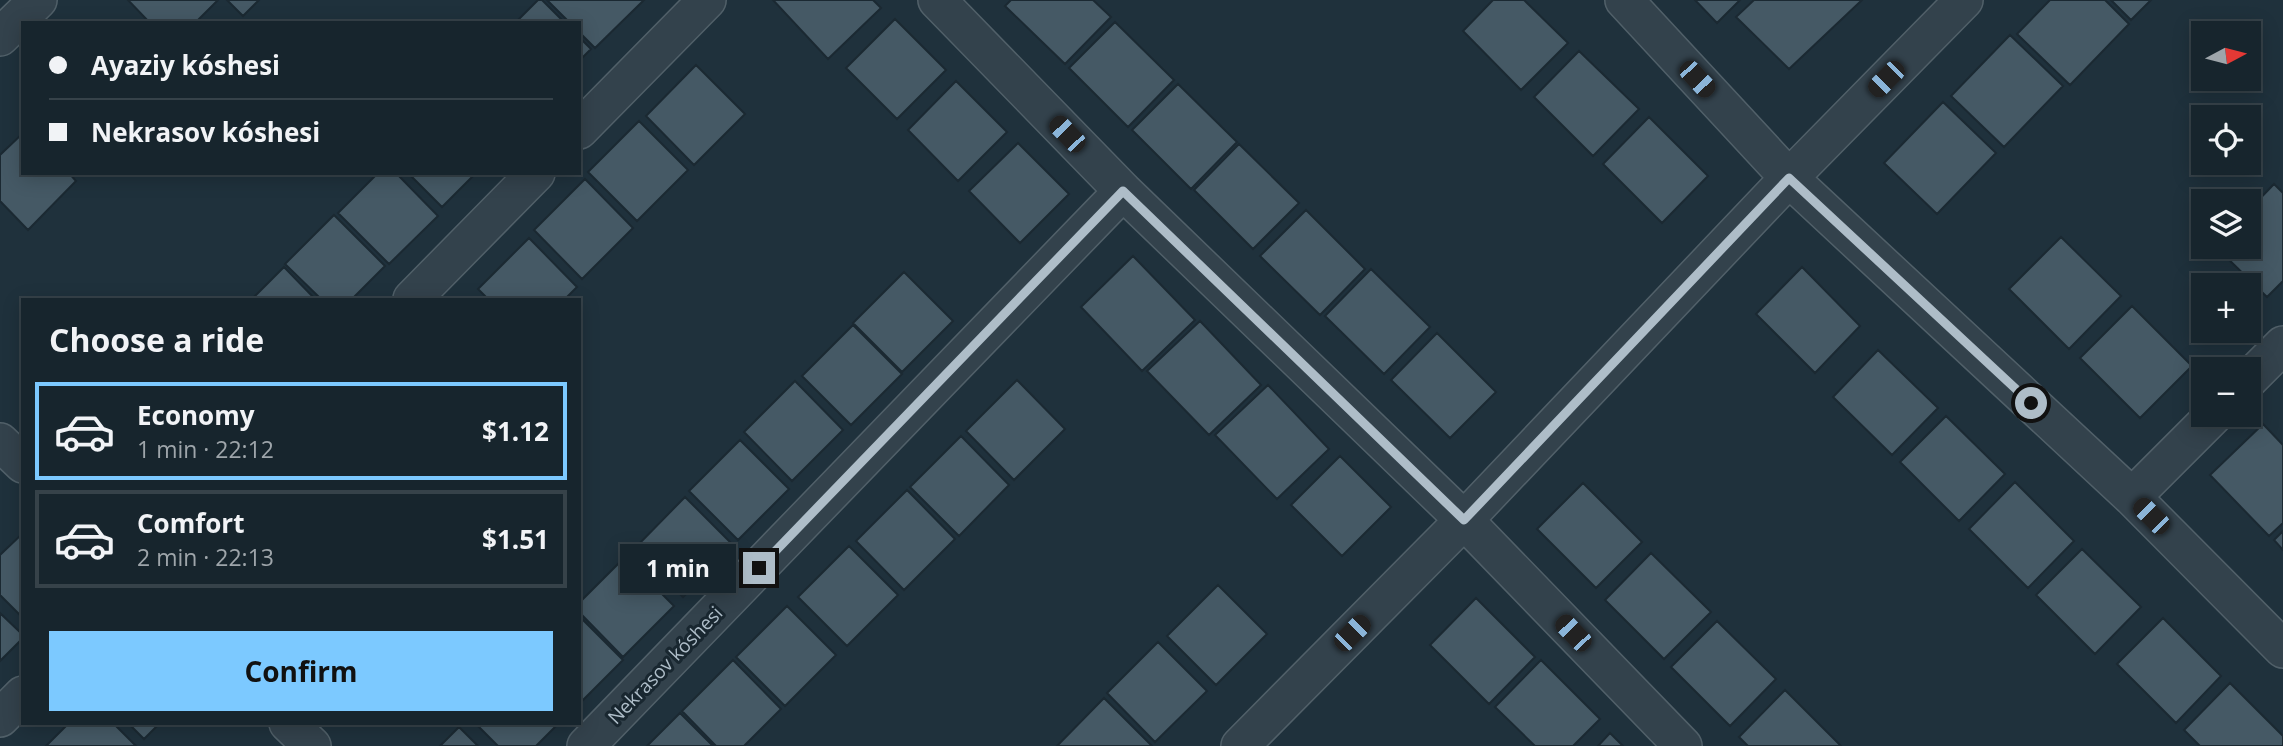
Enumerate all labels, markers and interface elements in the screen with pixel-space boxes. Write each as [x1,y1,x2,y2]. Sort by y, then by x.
north arrow [2191,21,2261,91]
map controls [2191,21,2261,427]
text: Ayaziy kóshesi [91,47,280,83]
car [1675,56,1720,102]
car [1864,57,1909,101]
button: locate [2191,105,2261,175]
car [1045,112,1090,156]
text: Nekrasov kóshesi [91,114,320,150]
button: layers [2191,189,2261,259]
button: + [2191,273,2261,343]
text: Choose a ride [49,318,264,361]
button: − [2191,357,2261,427]
route start [2015,387,2047,419]
text: Economy [137,397,255,433]
icon: car [53,400,116,463]
text: $1.12 [482,413,549,449]
text: 1 min · 22:12 [137,433,274,465]
car [2129,494,2174,538]
text: Comfort [137,505,244,541]
icon: car [53,508,116,571]
text: $1.51 [482,521,549,557]
text: 2 min · 22:13 [137,541,274,573]
callout: 1 min [619,544,734,592]
text: 1 min [646,552,710,584]
route end [743,552,775,584]
street label: Nekrasov kóshesi [602,600,728,730]
car [1330,611,1375,655]
car [1551,611,1596,655]
button: Confirm [49,631,553,711]

